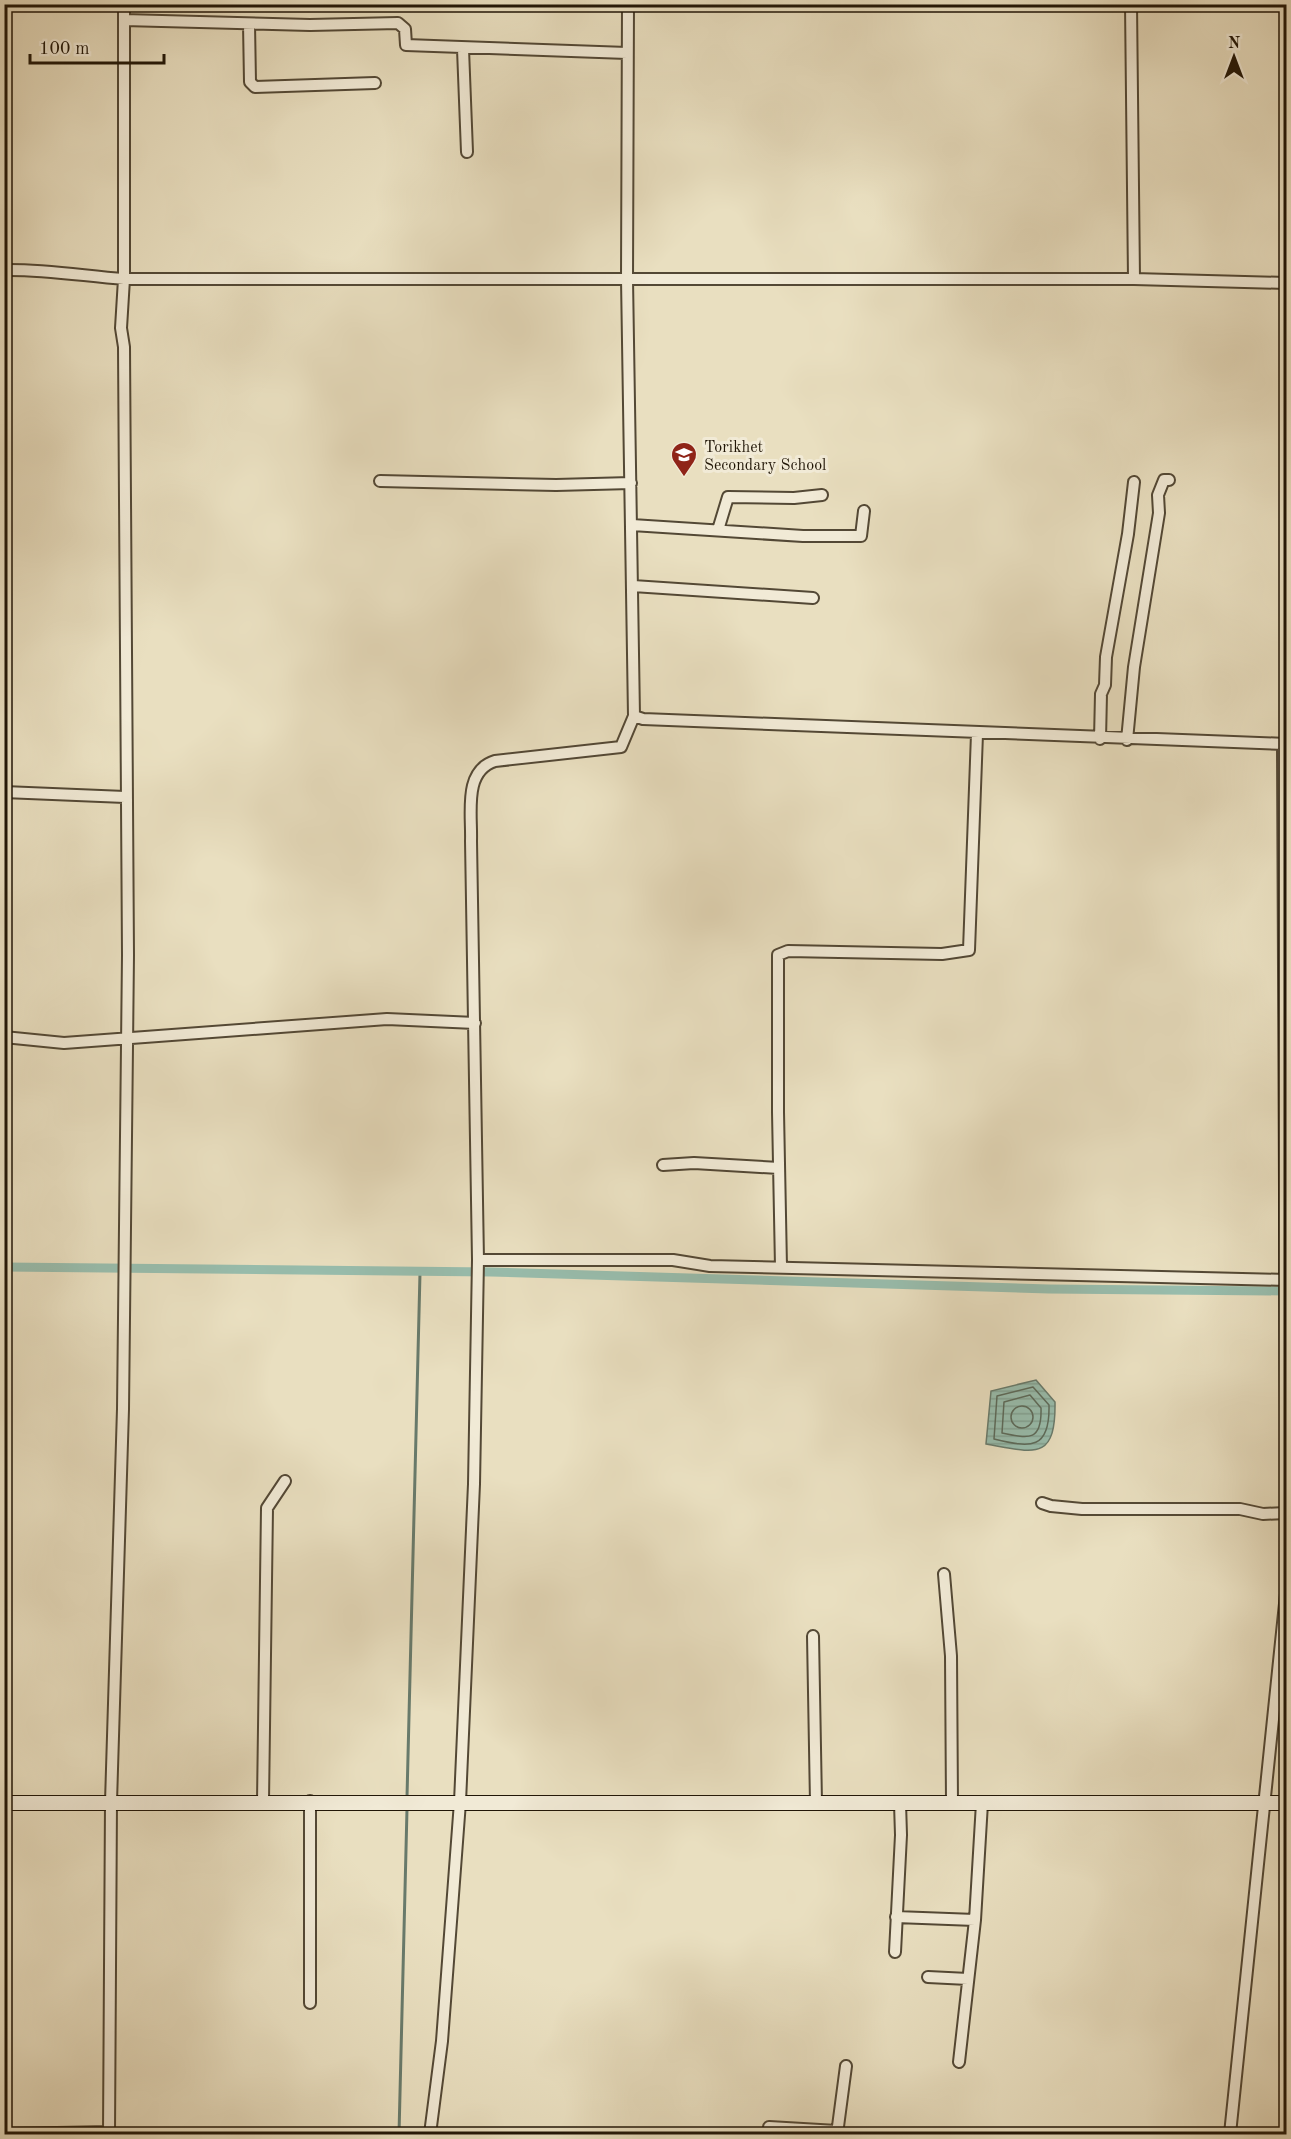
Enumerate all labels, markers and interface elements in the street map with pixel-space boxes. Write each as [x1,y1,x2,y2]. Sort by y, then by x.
scale bar [30,27,164,65]
north arrow [1204,27,1264,87]
text: N [1228,36,1241,52]
text: 100 m [39,40,90,58]
school or university icon: Torikhet Secondary School [669,440,699,478]
place label: Torikhet Secondary School [704,440,826,474]

